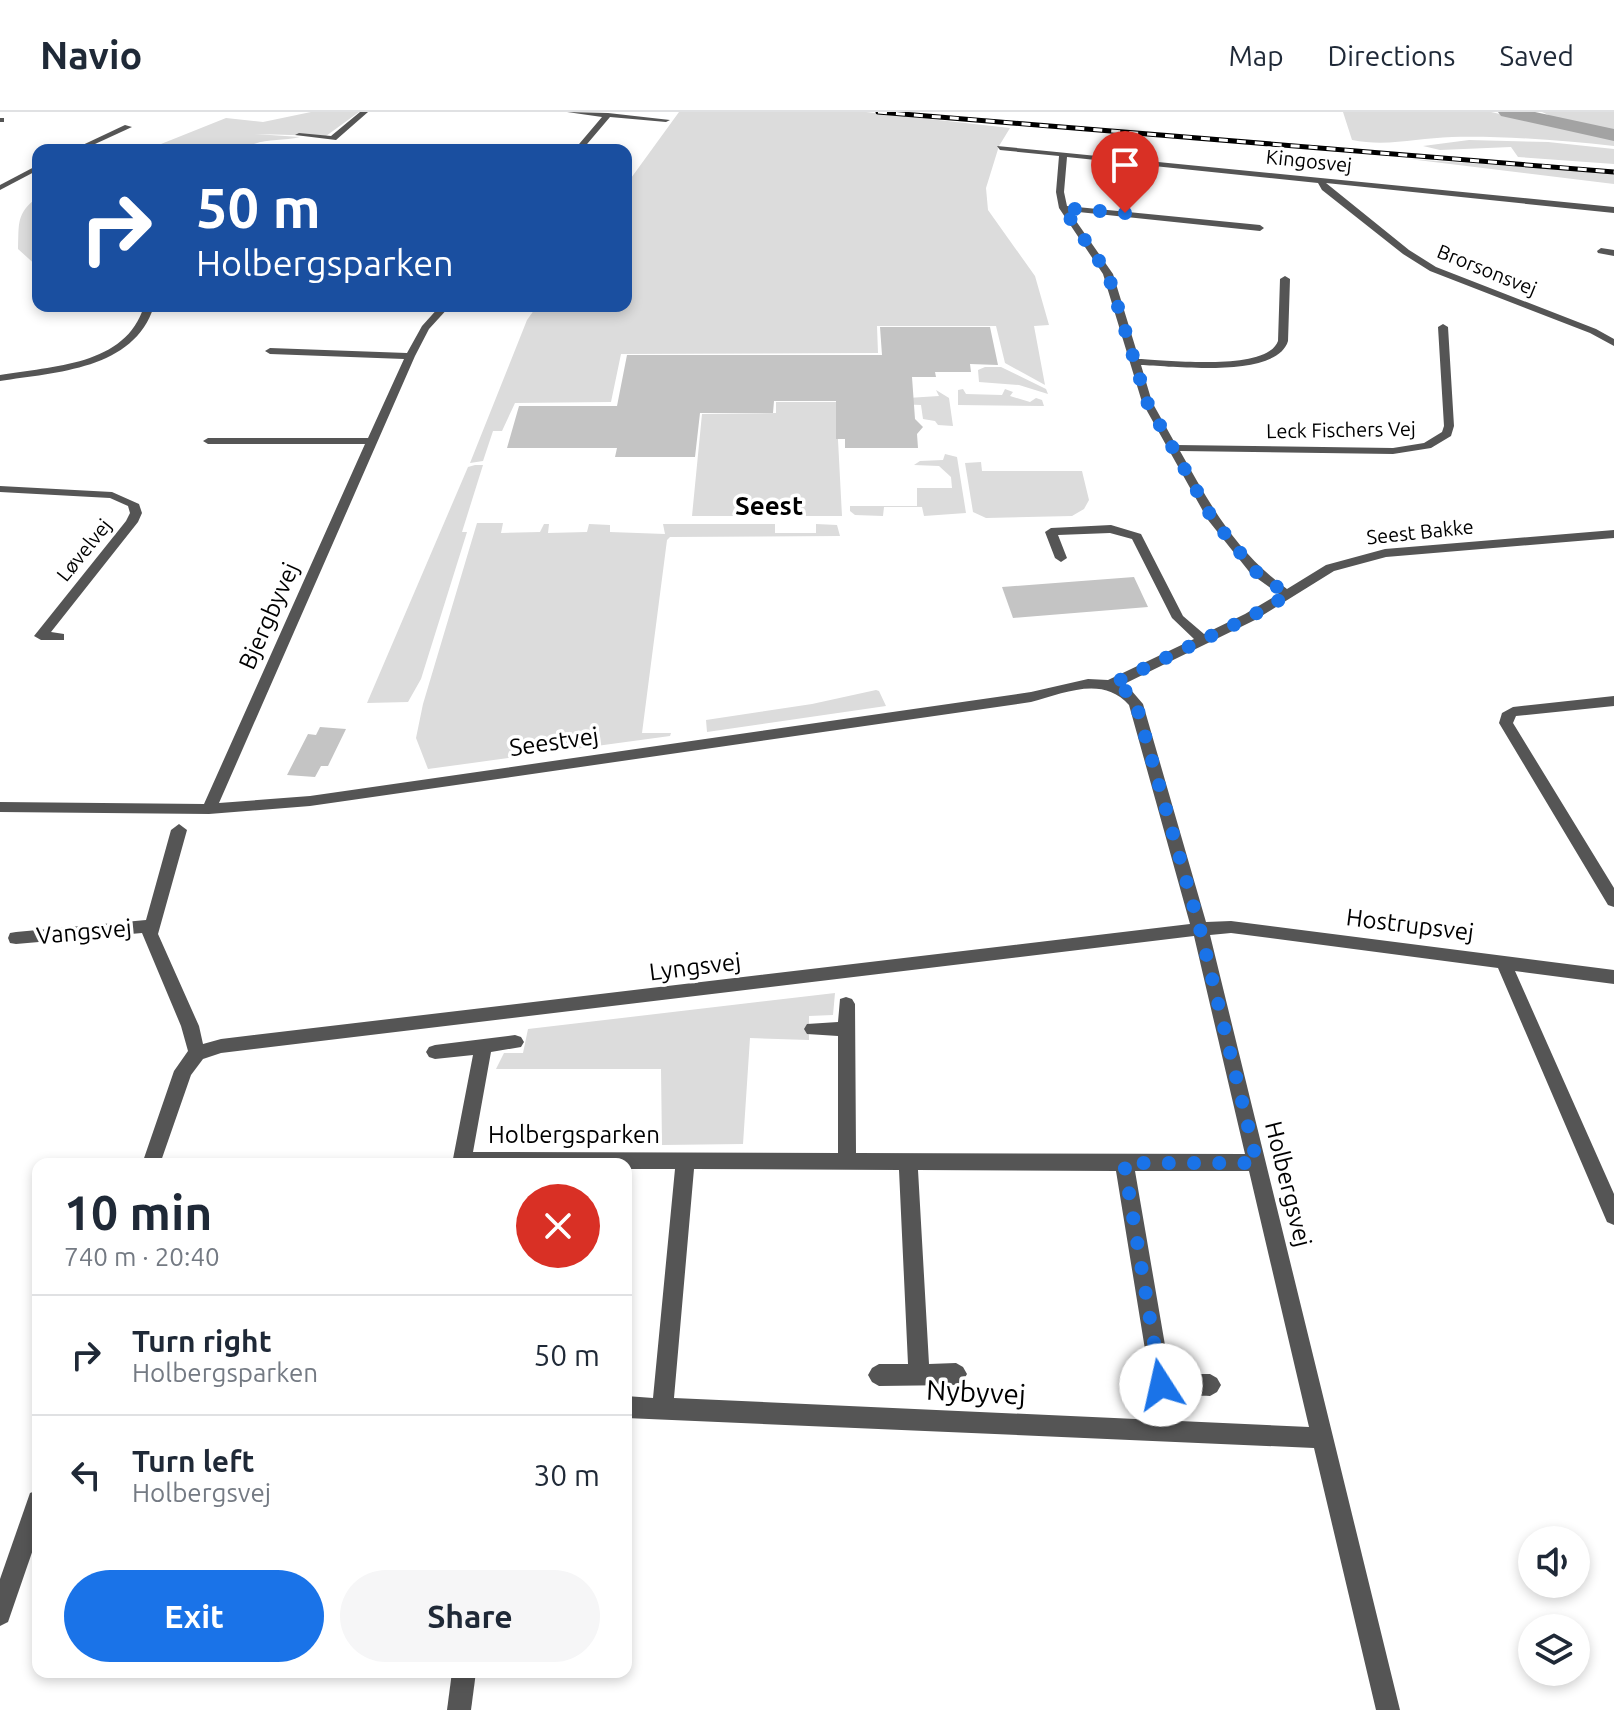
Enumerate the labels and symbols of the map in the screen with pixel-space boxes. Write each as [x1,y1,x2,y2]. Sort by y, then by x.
pin [1091,131,1159,213]
street label: Kingosvej [1265,145,1353,176]
street label: Brorsonsvej [1434,239,1540,300]
street label: Leck Fischers Vej [1266,417,1416,442]
district label: Seest [735,491,803,520]
street label: Løvelvej [52,514,116,585]
street label: Seest Bakke [1365,514,1475,549]
street label: Bjergbyvej [233,558,304,673]
street label: Seestvej [508,722,600,761]
street label: Hostrupsvej [1345,903,1476,946]
street label: Vangsvej [35,914,133,949]
street label: Lyngsvej [648,947,742,986]
street label: Holbergsvej [1260,1118,1317,1249]
street label: Holbergsparken [488,1121,660,1148]
position arrow [1119,1343,1203,1427]
street label: Nybyvej [925,1373,1027,1410]

